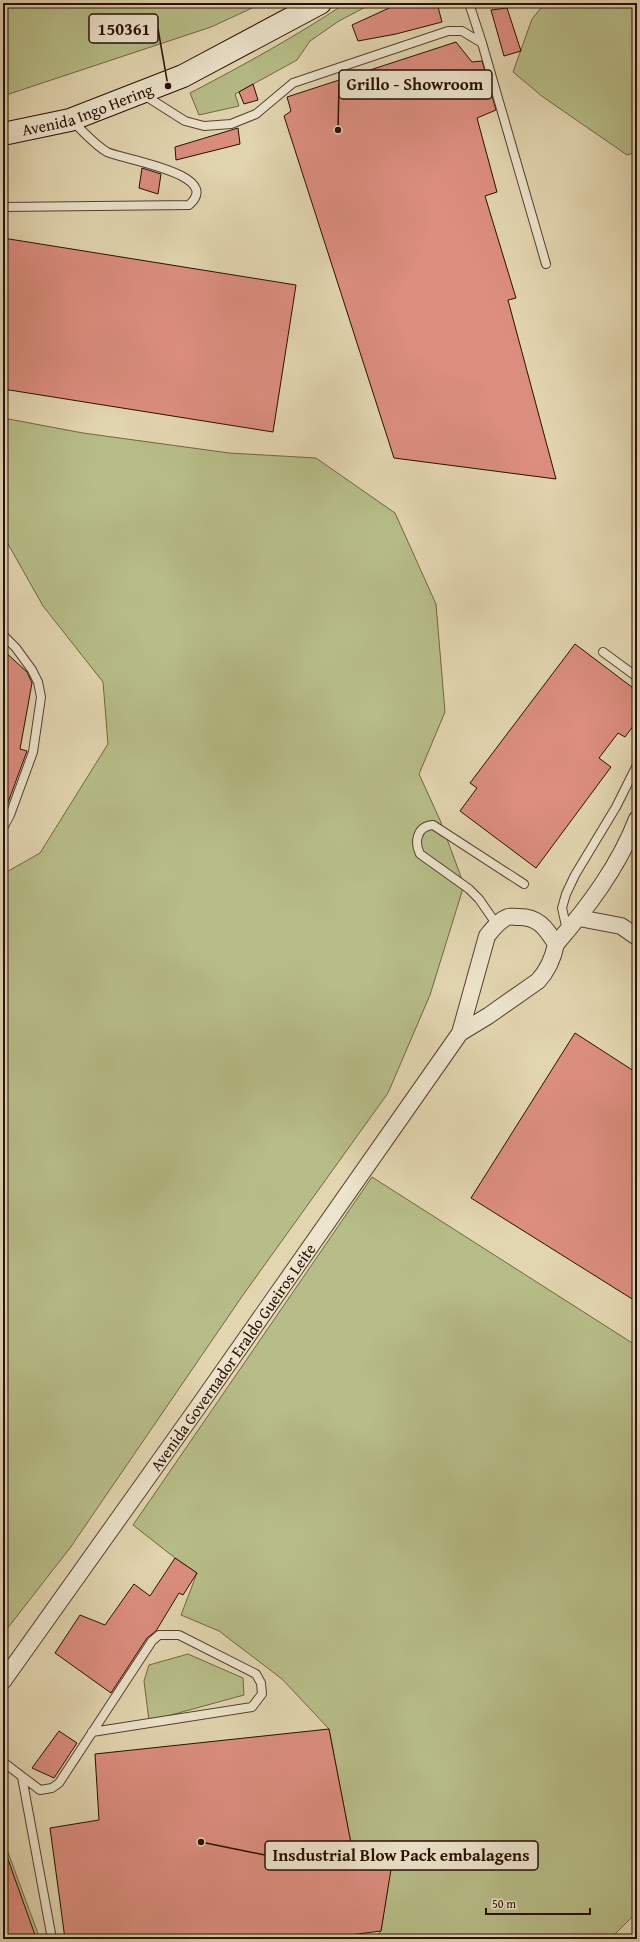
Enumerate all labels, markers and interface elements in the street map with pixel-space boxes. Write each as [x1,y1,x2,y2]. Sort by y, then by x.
callout: 150361 [89,14,158,43]
text: 150361 [98,16,150,41]
callout: Grillo - Showroom [339,70,492,99]
text: Grillo - Showroom [347,71,484,96]
street label: Avenida Ingo Hering [20,77,156,142]
street label: Avenida Governador Eraldo Gueiros Leite [144,1238,321,1476]
callout: Insdustrial Blow Pack embalagens [265,1841,538,1870]
text: Insdustrial Blow Pack embalagens [273,1842,529,1867]
scale bar [486,1890,590,1916]
text: 50 m [492,1895,516,1912]

